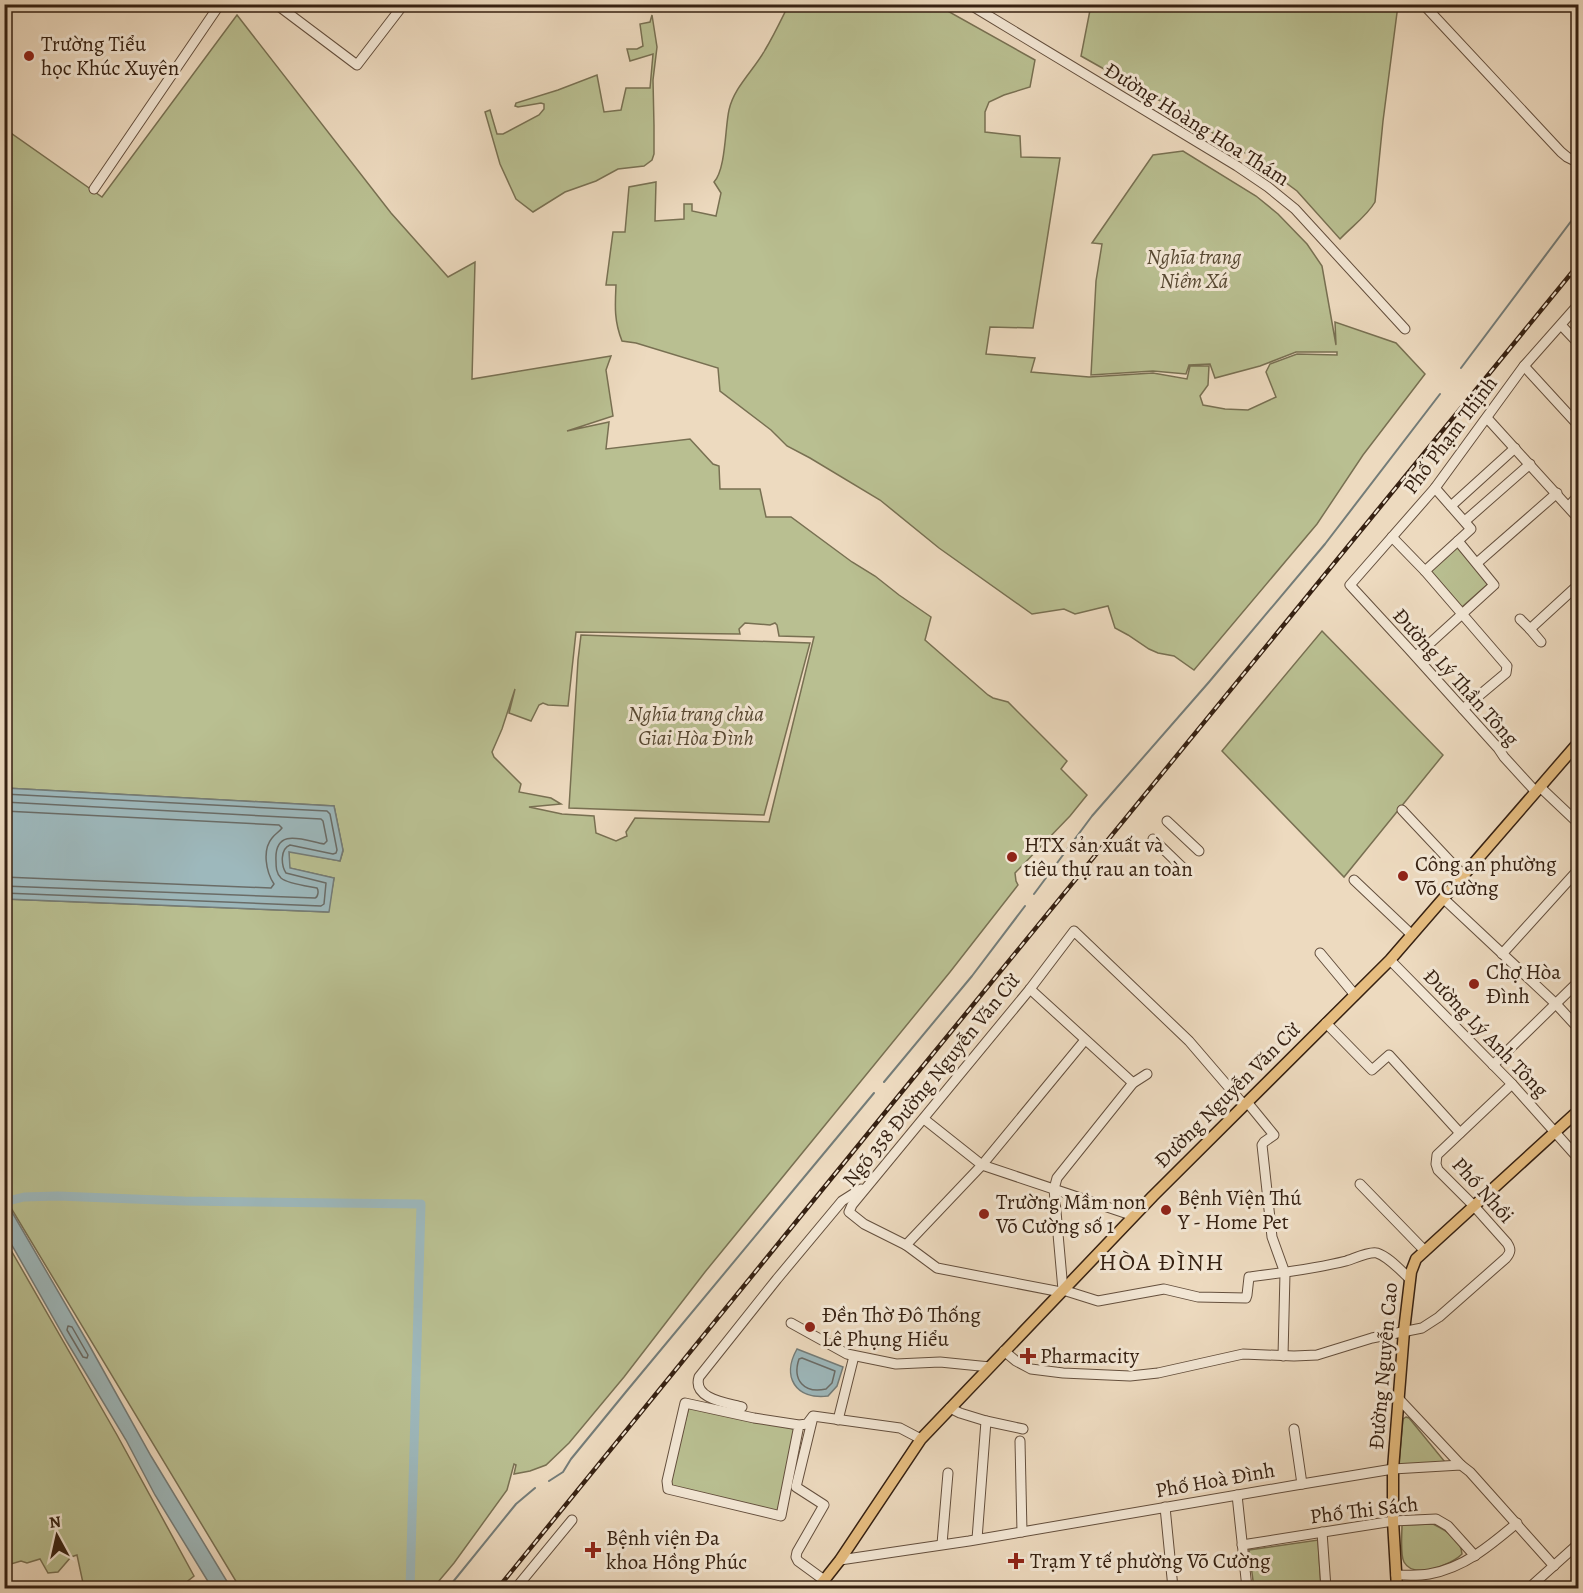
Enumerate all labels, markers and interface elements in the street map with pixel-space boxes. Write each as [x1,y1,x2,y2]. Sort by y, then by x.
place label: Trường Tiểu học Khúc Xuyên [41,30,179,82]
marker: Trường Tiểu học Khúc Xuyên [22,49,36,63]
street label: Đường Hoàng Hoa Thám [1099,56,1295,192]
park label: Nghĩa trang Niềm Xá [1147,243,1242,295]
street label: Phố Phạm Thịnh [1396,370,1504,500]
street label: Đường Lý Thần Tông [1387,602,1526,752]
park label: Nghĩa trang chùa Giai Hòa Đình [628,700,764,752]
place label: HTX sản xuất và tiêu thụ rau an toàn [1024,831,1193,883]
marker: HTX sản xuất và tiêu thụ rau an toàn [1005,850,1019,864]
place label: Công an phường Võ Cường [1414,850,1557,902]
marker: Công an phường Võ Cường [1396,869,1410,883]
place label: Chợ Hòa Đình [1486,958,1561,1010]
street label: Đường Lý Anh Tông [1417,963,1555,1104]
street label: Ngõ 358 Đường Nguyễn Văn Cừ [836,967,1026,1193]
marker: Chợ Hòa Đình [1467,977,1481,991]
street label: Đường Nguyễn Văn Cừ [1148,1016,1306,1174]
street label: Phố Nhồi [1446,1151,1520,1229]
place label: Bệnh Viện Thú Y - Home Pet [1177,1184,1302,1236]
place label: Trường Mầm non Võ Cường số 1 [995,1188,1146,1240]
marker: Bệnh Viện Thú Y - Home Pet [1159,1203,1173,1217]
marker: Trường Mầm non Võ Cường số 1 [977,1207,991,1221]
district label: HÒA ĐÌNH [1099,1246,1225,1278]
street label: Đường Nguyễn Cao [1362,1281,1404,1451]
place label: Đền Thờ Đô Thống Lê Phụng Hiểu [822,1301,981,1353]
marker: Đền Thờ Đô Thống Lê Phụng Hiểu [803,1320,817,1334]
place label: Pharmacity [1040,1342,1140,1370]
marker: Pharmacity [1021,1349,1035,1363]
street label: Phố Hoà Đình [1153,1456,1277,1504]
street label: Phố Thi Sách [1308,1489,1420,1531]
north arrow [27,1506,87,1566]
text: N [48,1510,63,1534]
place label: Bệnh viện Đa khoa Hồng Phúc [606,1524,747,1576]
marker: Bệnh viện Đa khoa Hồng Phúc [584,1541,602,1559]
place label: Trạm Y tế phường Võ Cường [1030,1547,1271,1575]
marker: Trạm Y tế phường Võ Cường [1007,1552,1025,1570]

